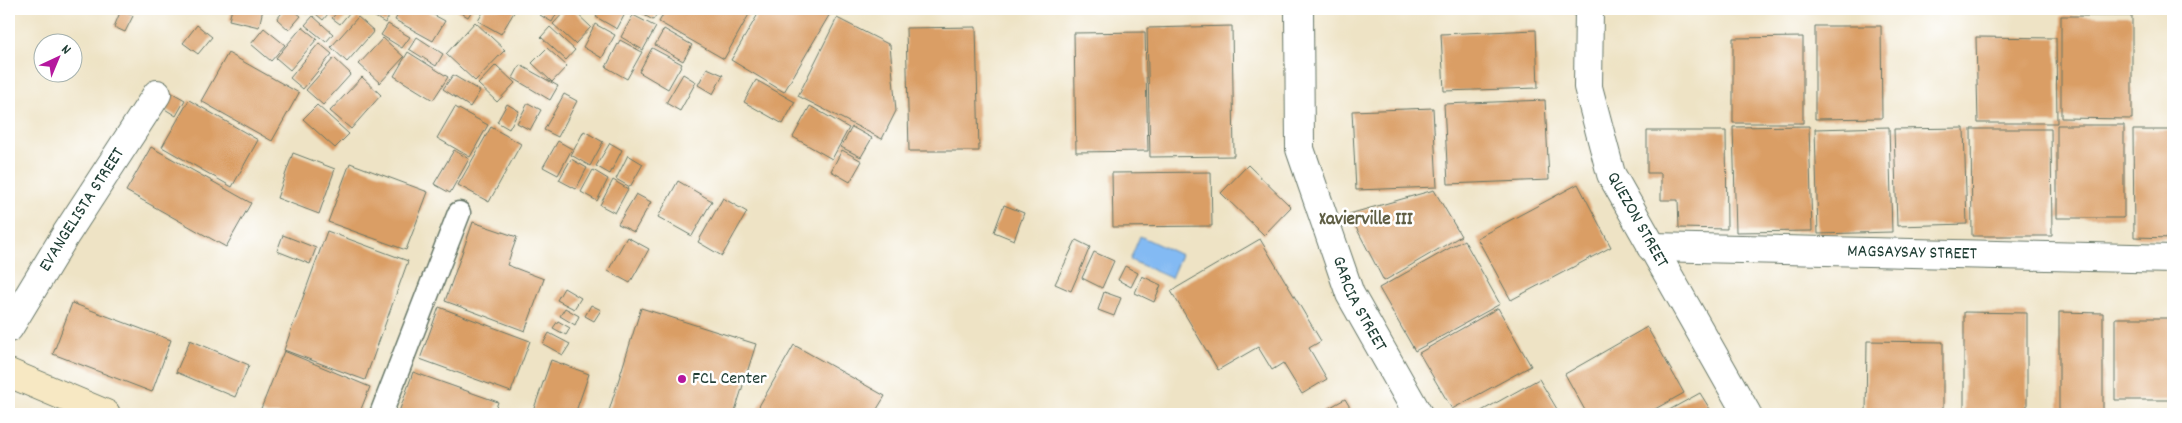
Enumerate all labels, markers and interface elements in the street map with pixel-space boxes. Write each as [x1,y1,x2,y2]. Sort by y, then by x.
north arrow [32,32,82,82]
text: N [56,40,75,60]
street label: EVANGELISTA STREET [33,143,131,277]
street label: QUEZON STREET [1600,168,1674,272]
district label: Xavierville III [1319,207,1413,234]
street label: MAGSAYSAY STREET [1847,239,1977,267]
street label: GARCIA STREET [1325,253,1393,356]
place label: FCL Center [692,367,767,392]
marker: FCL Center [676,373,688,385]

